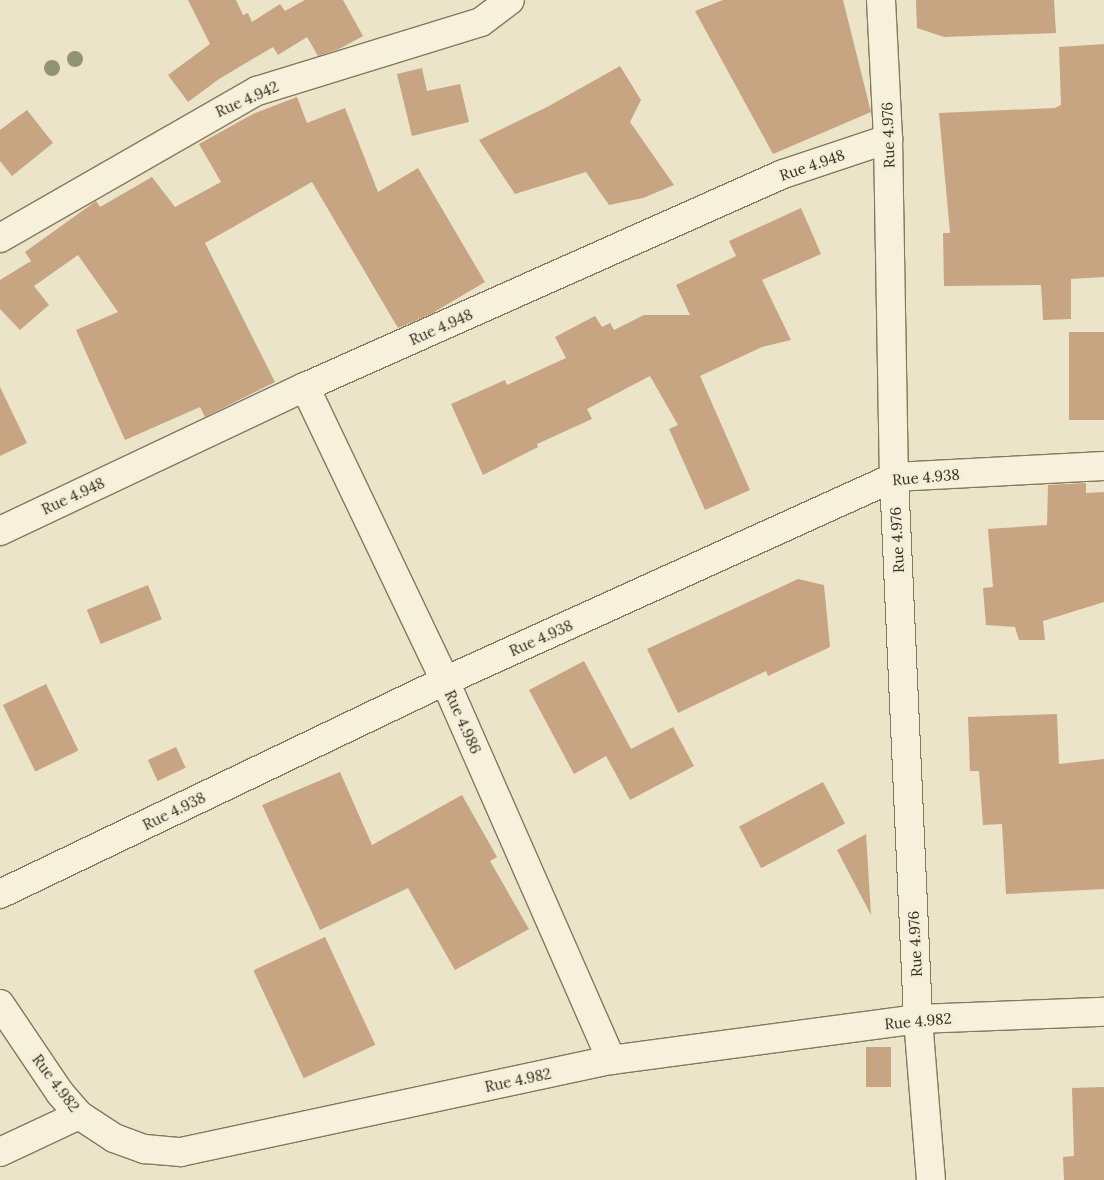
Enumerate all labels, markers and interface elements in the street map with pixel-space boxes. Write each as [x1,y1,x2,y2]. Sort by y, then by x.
street label: Rue 4.942 [213,77,281,121]
street label: Rue 4.976 [878,102,898,168]
street label: Rue 4.948 [777,146,847,184]
street label: Rue 4.948 [407,305,475,349]
street label: Rue 4.938 [891,465,961,489]
street label: Rue 4.948 [39,474,107,518]
street label: Rue 4.976 [886,506,908,574]
street label: Rue 4.938 [506,616,576,660]
street label: Rue 4.986 [441,687,485,757]
street label: Rue 4.938 [140,788,208,834]
street label: Rue 4.976 [904,910,926,978]
street label: Rue 4.982 [884,1009,952,1033]
street label: Rue 4.982 [29,1051,83,1115]
street label: Rue 4.982 [483,1064,553,1096]

